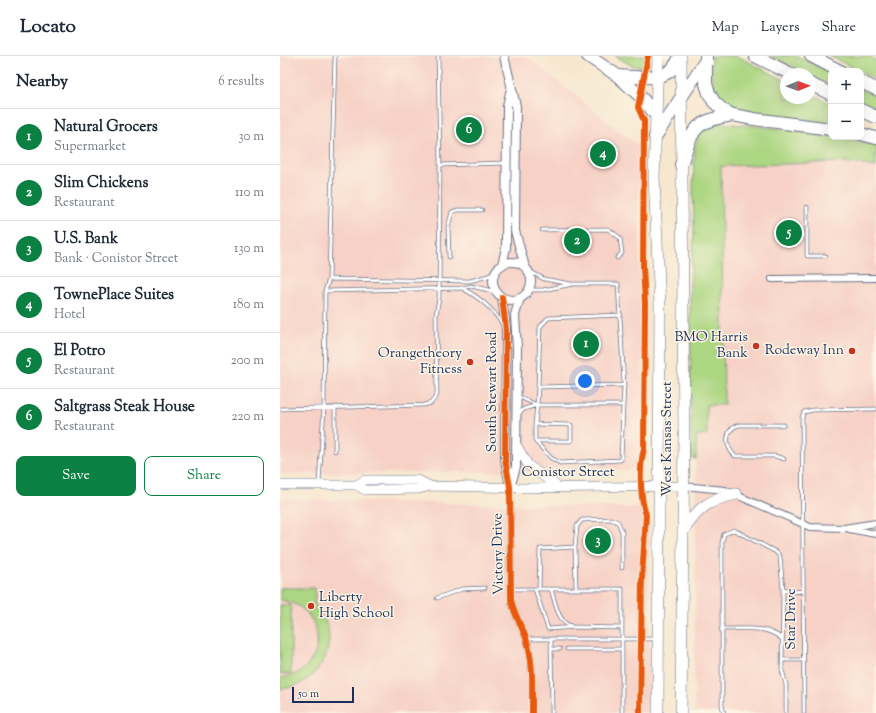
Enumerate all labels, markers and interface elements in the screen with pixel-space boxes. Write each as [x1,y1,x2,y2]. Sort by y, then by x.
text: Locato [20,14,76,41]
text: Map [712,18,739,38]
text: Layers [761,18,799,38]
text: Share [821,18,856,38]
north arrow [780,68,816,104]
map controls [828,68,864,140]
button: + [828,68,864,104]
text: Nearby [16,70,68,94]
text: 6 results [218,73,264,91]
button: − [828,104,864,140]
pin: 6 [456,115,482,145]
text: Natural Grocers [54,117,158,138]
text: 1 [27,128,31,146]
text: 30 m [238,128,264,146]
text: Supermarket [54,138,126,156]
pin: 4 [590,139,616,169]
text: Slim Chickens [54,173,148,194]
text: 2 [26,184,32,202]
text: 110 m [235,184,264,202]
text: Restaurant [54,194,115,212]
pin: 5 [776,218,802,248]
pin: 2 [564,226,590,256]
text: U.S. Bank [54,229,118,250]
text: 3 [26,240,32,258]
text: 130 m [234,240,264,258]
text: Bank · Conistor Street [54,250,178,268]
text: TownePlace Suites [54,285,174,306]
text: 4 [26,296,32,314]
text: 180 m [233,296,264,314]
text: Hotel [54,306,85,324]
place label: BMO Harris Bank [675,328,748,364]
pin: 1 [573,329,599,359]
street label: South Stewart Road [483,332,503,452]
text: El Potro [54,341,105,362]
marker: BMO Harris Bank [751,341,761,351]
place label: Rodeway Inn [765,341,844,361]
place label: Orangetheory Fitness [378,344,462,380]
marker: Rodeway Inn [847,346,857,356]
text: 5 [27,352,31,370]
text: 200 m [231,352,264,370]
marker: Orangetheory Fitness [465,357,475,367]
text: Restaurant [54,362,115,380]
your location [575,371,595,391]
street label: West Kansas Street [658,381,678,497]
text: Saltgrass Steak House [54,397,195,418]
text: 6 [26,408,32,426]
text: 220 m [231,408,264,426]
text: Restaurant [54,418,115,436]
button: Save [16,456,136,496]
button: Share [144,456,264,496]
street label: Conistor Street [521,463,615,483]
street label: Victory Drive [488,513,510,595]
pin: 3 [585,526,611,556]
place label: Liberty High School [319,588,394,624]
street label: Star Drive [782,588,802,650]
marker: Liberty High School [306,601,316,611]
scale bar [292,685,354,704]
text: 50 m [298,686,319,702]

